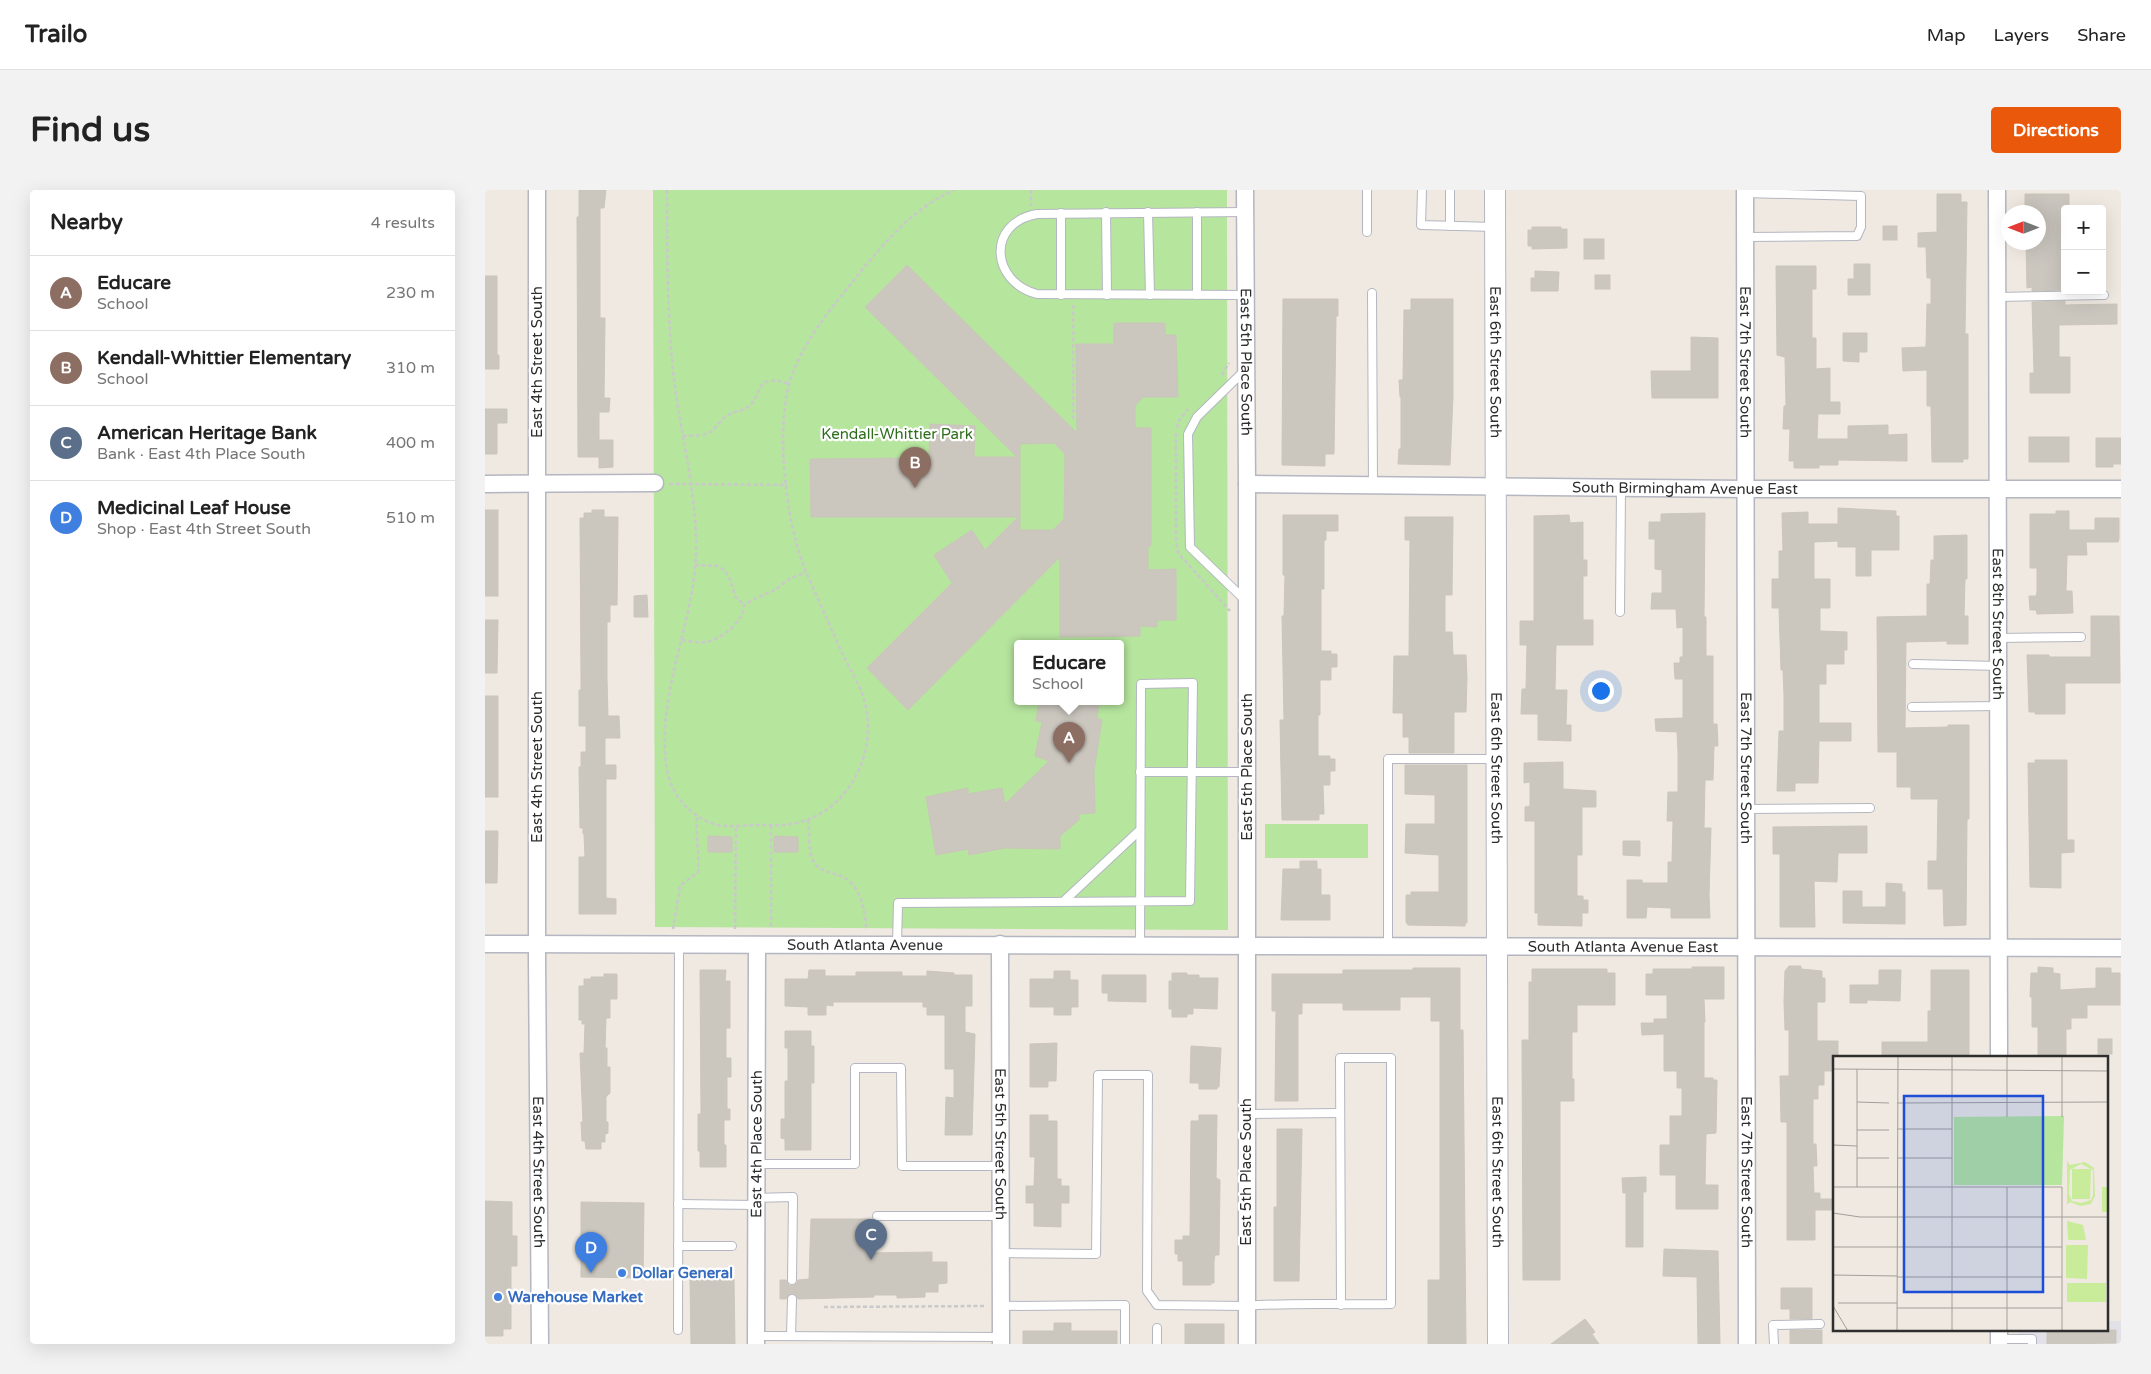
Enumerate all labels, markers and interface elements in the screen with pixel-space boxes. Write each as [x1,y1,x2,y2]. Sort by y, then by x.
text: Trailo [25,20,87,49]
text: Map [1927,24,1966,46]
text: Layers [1994,24,2049,46]
text: Share [2077,24,2126,46]
button: Directions [1991,107,2121,153]
text: Find us [30,109,150,151]
north arrow [2001,205,2046,250]
map controls [2061,205,2106,295]
button: + [2061,205,2106,250]
text: Nearby [50,210,123,235]
text: 4 results [371,213,435,233]
button: − [2061,250,2106,295]
text: Educare [97,272,171,294]
text: A [60,283,72,303]
text: 230 m [386,283,435,303]
street label: East 4th Street South [528,286,546,438]
street label: East 6th Street South [1486,286,1505,438]
street label: East 7th Street South [1736,286,1754,438]
street label: East 5th Place South [1237,288,1256,436]
text: School [97,294,149,314]
text: Kendall-Whittier Elementary [97,347,351,369]
text: B [60,358,72,378]
text: 310 m [386,358,435,378]
text: School [97,369,149,389]
text: American Heritage Bank [97,422,317,444]
park label: Kendall-Whittier Park [821,425,973,443]
text: C [60,433,72,453]
text: 400 m [386,433,435,453]
text: Bank · East 4th Place South [97,444,306,464]
pin: B [899,447,931,488]
street label: South Birmingham Avenue East [1572,478,1798,498]
text: Medicinal Leaf House [97,497,291,519]
text: D [60,508,72,528]
text: 510 m [386,508,435,528]
text: Shop · East 4th Street South [97,519,311,539]
street label: East 8th Street South [1989,548,2007,700]
popup [1014,640,1124,705]
text: Educare [1032,652,1106,674]
text: School [1032,674,1084,694]
your location [1588,678,1614,704]
street label: East 4th Street South [528,691,546,843]
street label: East 6th Street South [1487,692,1506,844]
street label: East 7th Street South [1737,692,1755,844]
street label: East 5th Place South [1238,693,1256,841]
pin: A [1053,722,1085,763]
street label: South Atlanta Avenue [787,936,943,954]
street label: South Atlanta Avenue East [1528,938,1719,956]
inset map [1833,1056,2109,1332]
street label: East 5th Street South [991,1068,1010,1220]
street label: East 4th Place South [747,1070,766,1218]
street label: East 4th Street South [529,1096,548,1248]
street label: East 6th Street South [1488,1096,1507,1248]
street label: East 7th Street South [1738,1096,1756,1248]
street label: East 5th Place South [1237,1098,1255,1246]
pin: C [855,1219,887,1260]
pin: D [575,1232,607,1273]
place label: Dollar General [632,1264,733,1282]
marker: Dollar General [616,1267,628,1279]
place label: Warehouse Market [508,1288,643,1306]
marker: Warehouse Market [492,1291,504,1303]

